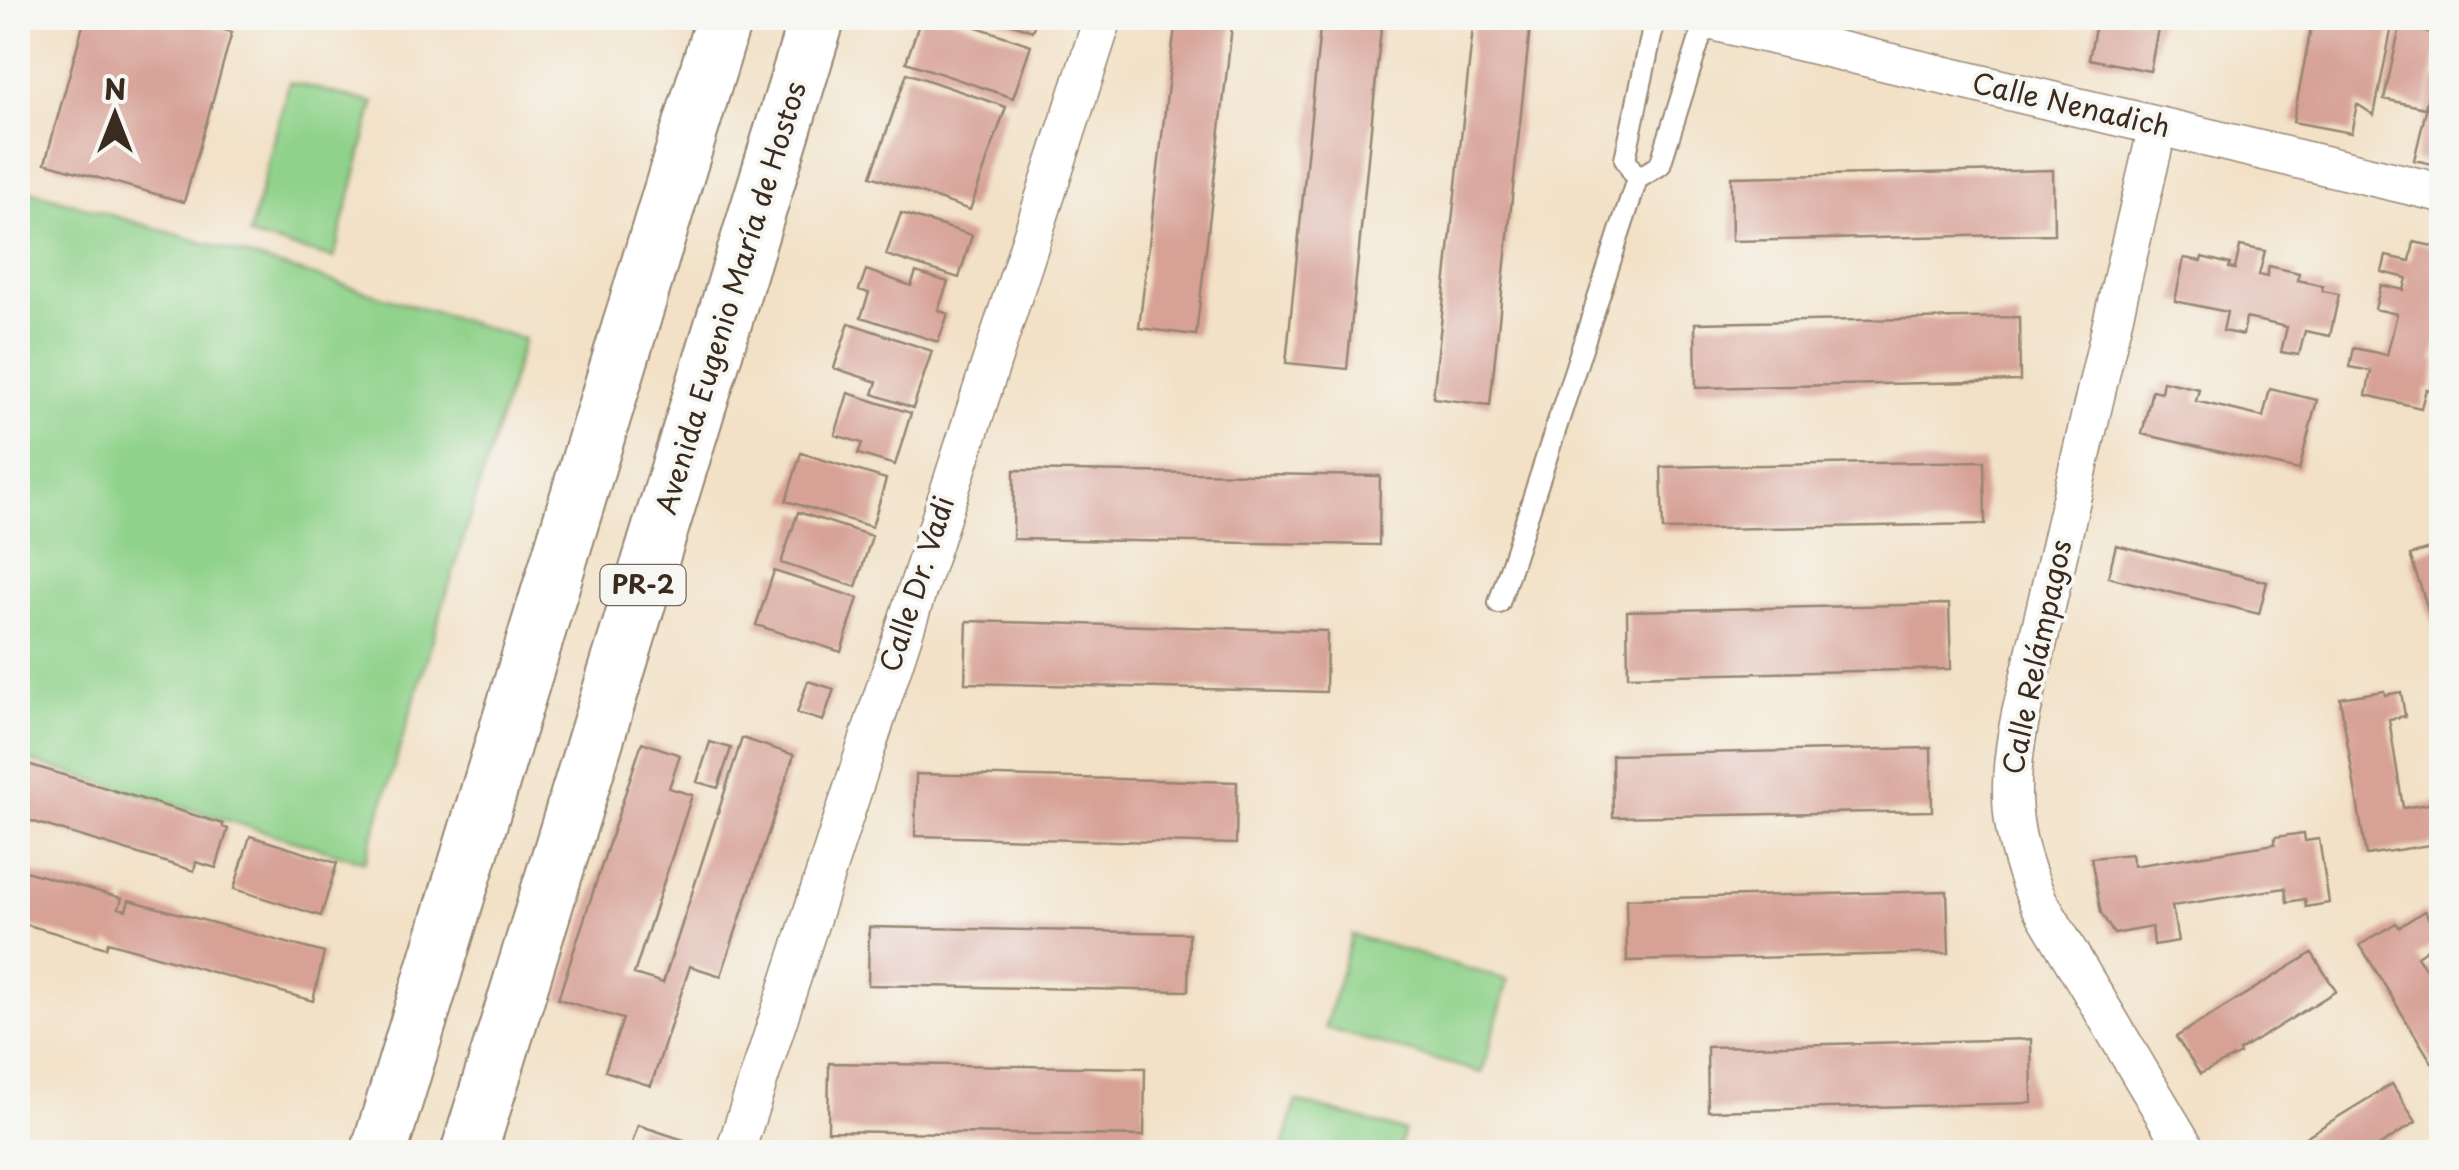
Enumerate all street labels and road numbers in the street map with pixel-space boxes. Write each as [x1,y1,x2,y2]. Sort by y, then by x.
street label: Calle Nenadich [1968,60,2174,147]
street label: Avenida Eugenio María de Hostos [643,76,816,519]
street label: Calle Dr. Vadi [867,490,964,677]
street label: Calle Relámpagos [1990,535,2081,778]
road number: PR-2 [600,565,686,605]

